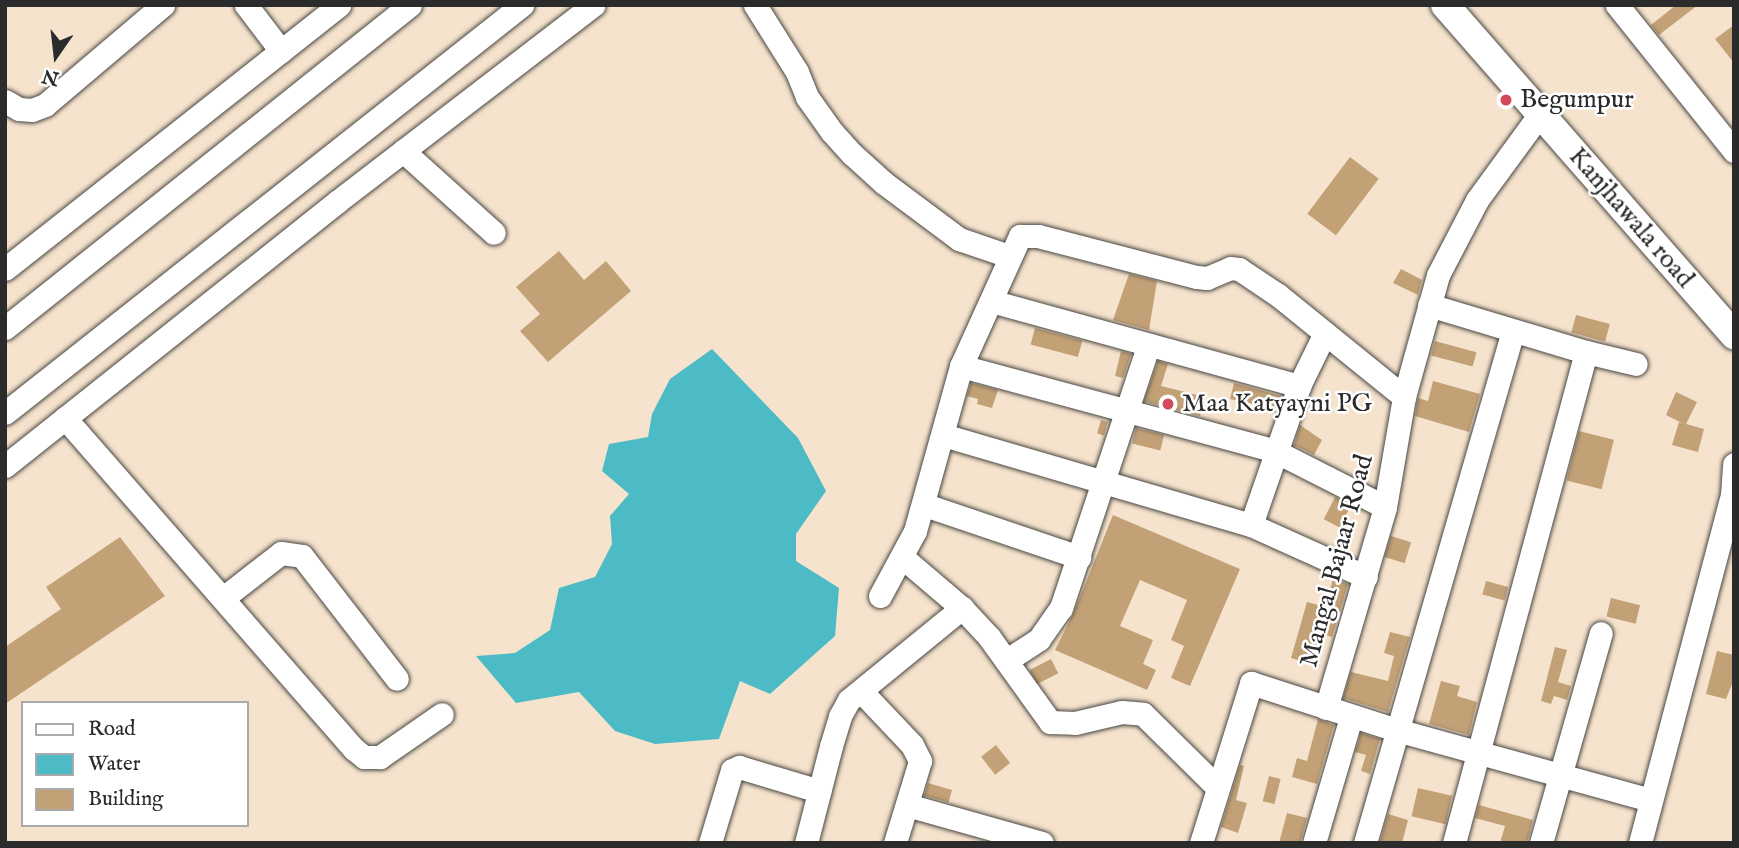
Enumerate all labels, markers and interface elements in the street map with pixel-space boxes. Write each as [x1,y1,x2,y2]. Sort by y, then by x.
north arrow [21,21,91,91]
text: N [40,63,62,90]
place label: Begumpur [1520,84,1634,116]
marker: Begumpur [1498,92,1514,108]
street label: Kanjhawala road [1562,141,1700,295]
place label: Maa Katyayni PG [1182,388,1372,420]
marker: Maa Katyayni PG [1160,396,1176,412]
street label: Mangal Bajaar Road [1294,451,1380,671]
legend [21,701,248,827]
text: Road [88,716,135,743]
text: Water [88,751,140,778]
text: Building [88,786,163,813]

